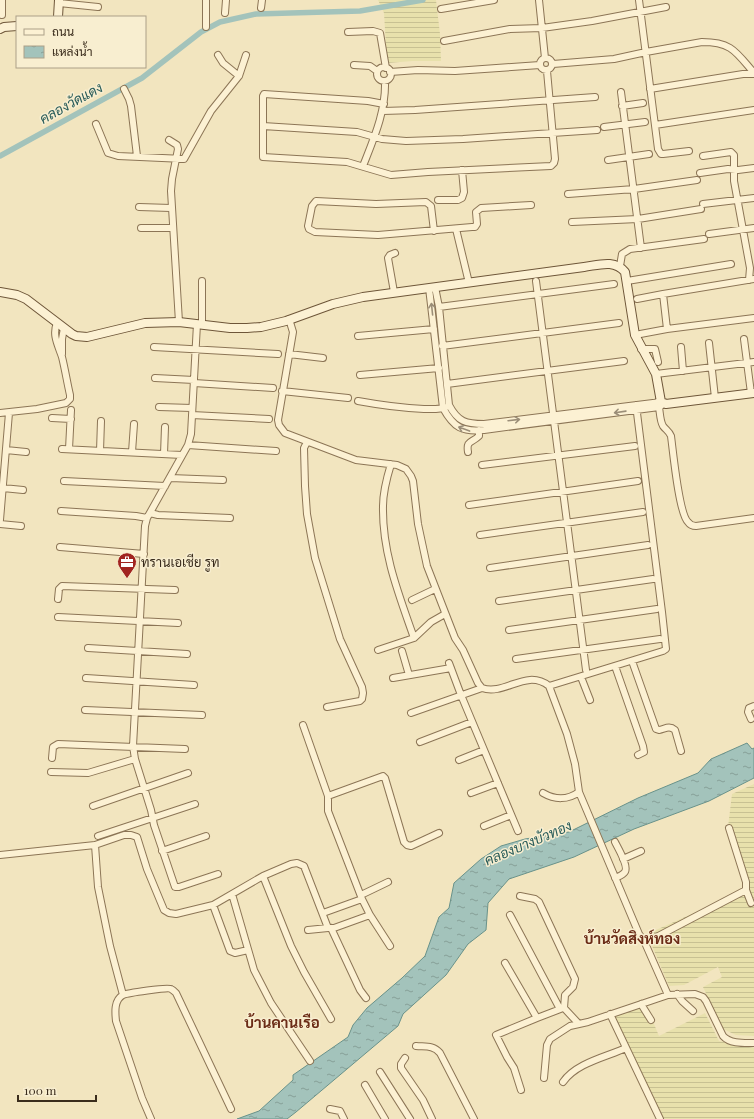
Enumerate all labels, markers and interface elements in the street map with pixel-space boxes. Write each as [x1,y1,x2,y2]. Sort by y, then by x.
legend [16,16,146,68]
text: ถนน [52,23,75,39]
text: แหล่งน้ำ [52,41,92,59]
water label: คลองวัดแดง [36,77,106,128]
one-way arrow [428,303,435,316]
one-way arrow [614,408,627,416]
one-way arrow [508,416,521,424]
one-way arrow [458,424,470,432]
office icon: ทรานเอเชีย รูท [116,551,138,579]
place label: ทรานเอเชีย รูท [141,553,220,572]
water label: คลองบางบัวทอง [481,816,574,870]
district label: บ้านวัดสิงห์ทอง [584,928,680,948]
district label: บ้านคานเรือ [244,1012,320,1032]
scale bar [18,1077,96,1103]
text: 100 m [24,1082,57,1098]

